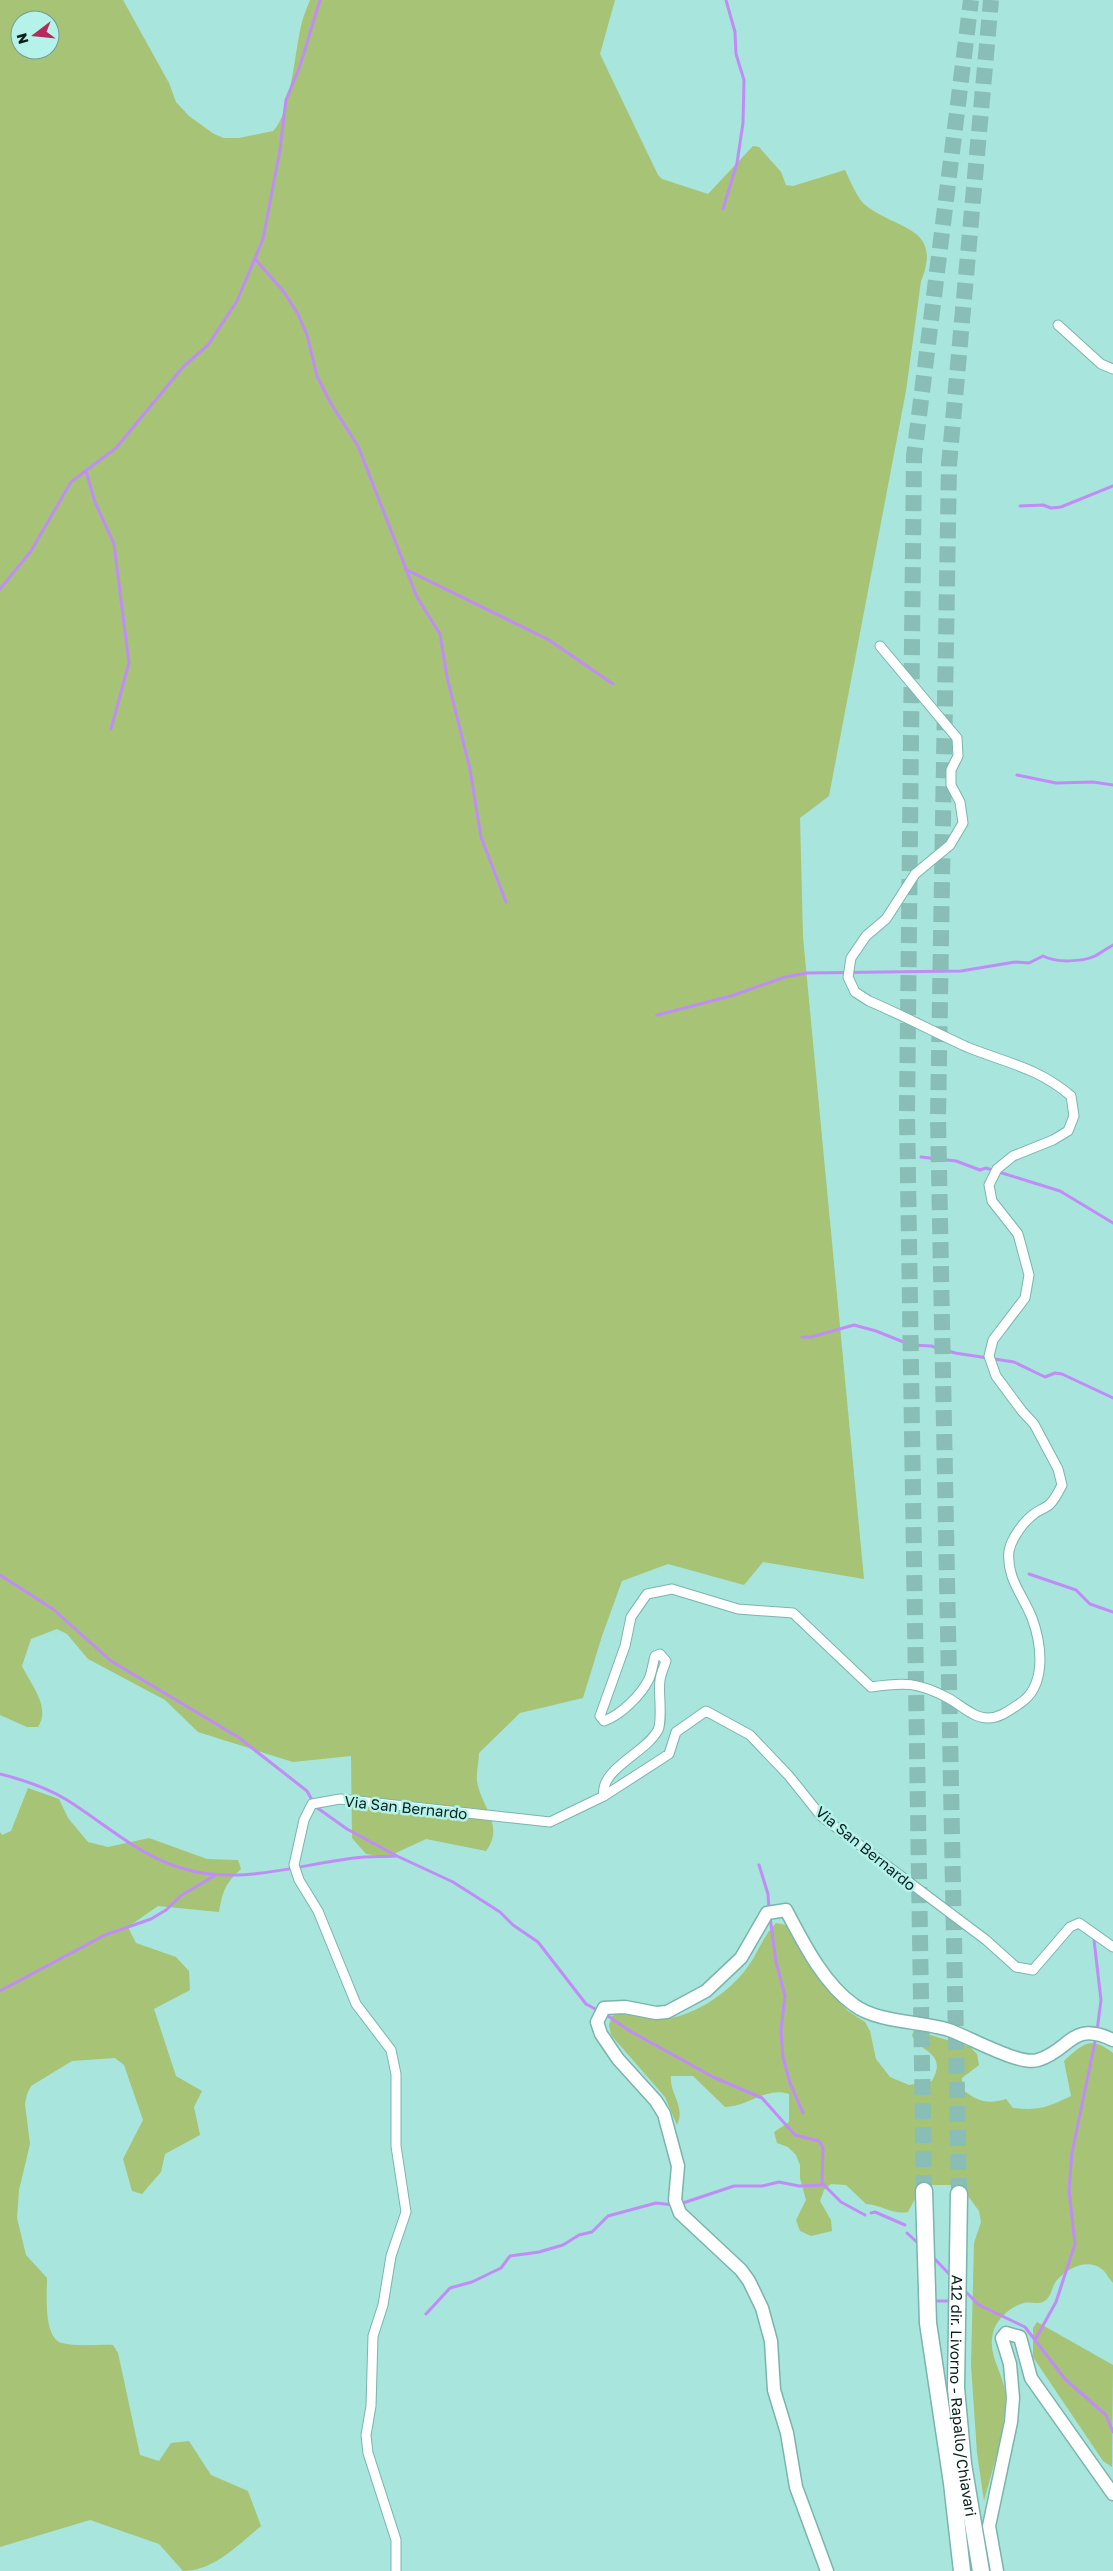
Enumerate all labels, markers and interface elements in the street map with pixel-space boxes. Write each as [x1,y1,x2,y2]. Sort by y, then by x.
north arrow [10,10,60,60]
text: N [12,31,32,46]
street label: Via San Bernardo [344,1792,468,1822]
street label: Via San Bernardo [812,1802,920,1894]
street label: A12 dir. Livorno - Rapallo/Chiavari [947,2275,981,2518]

